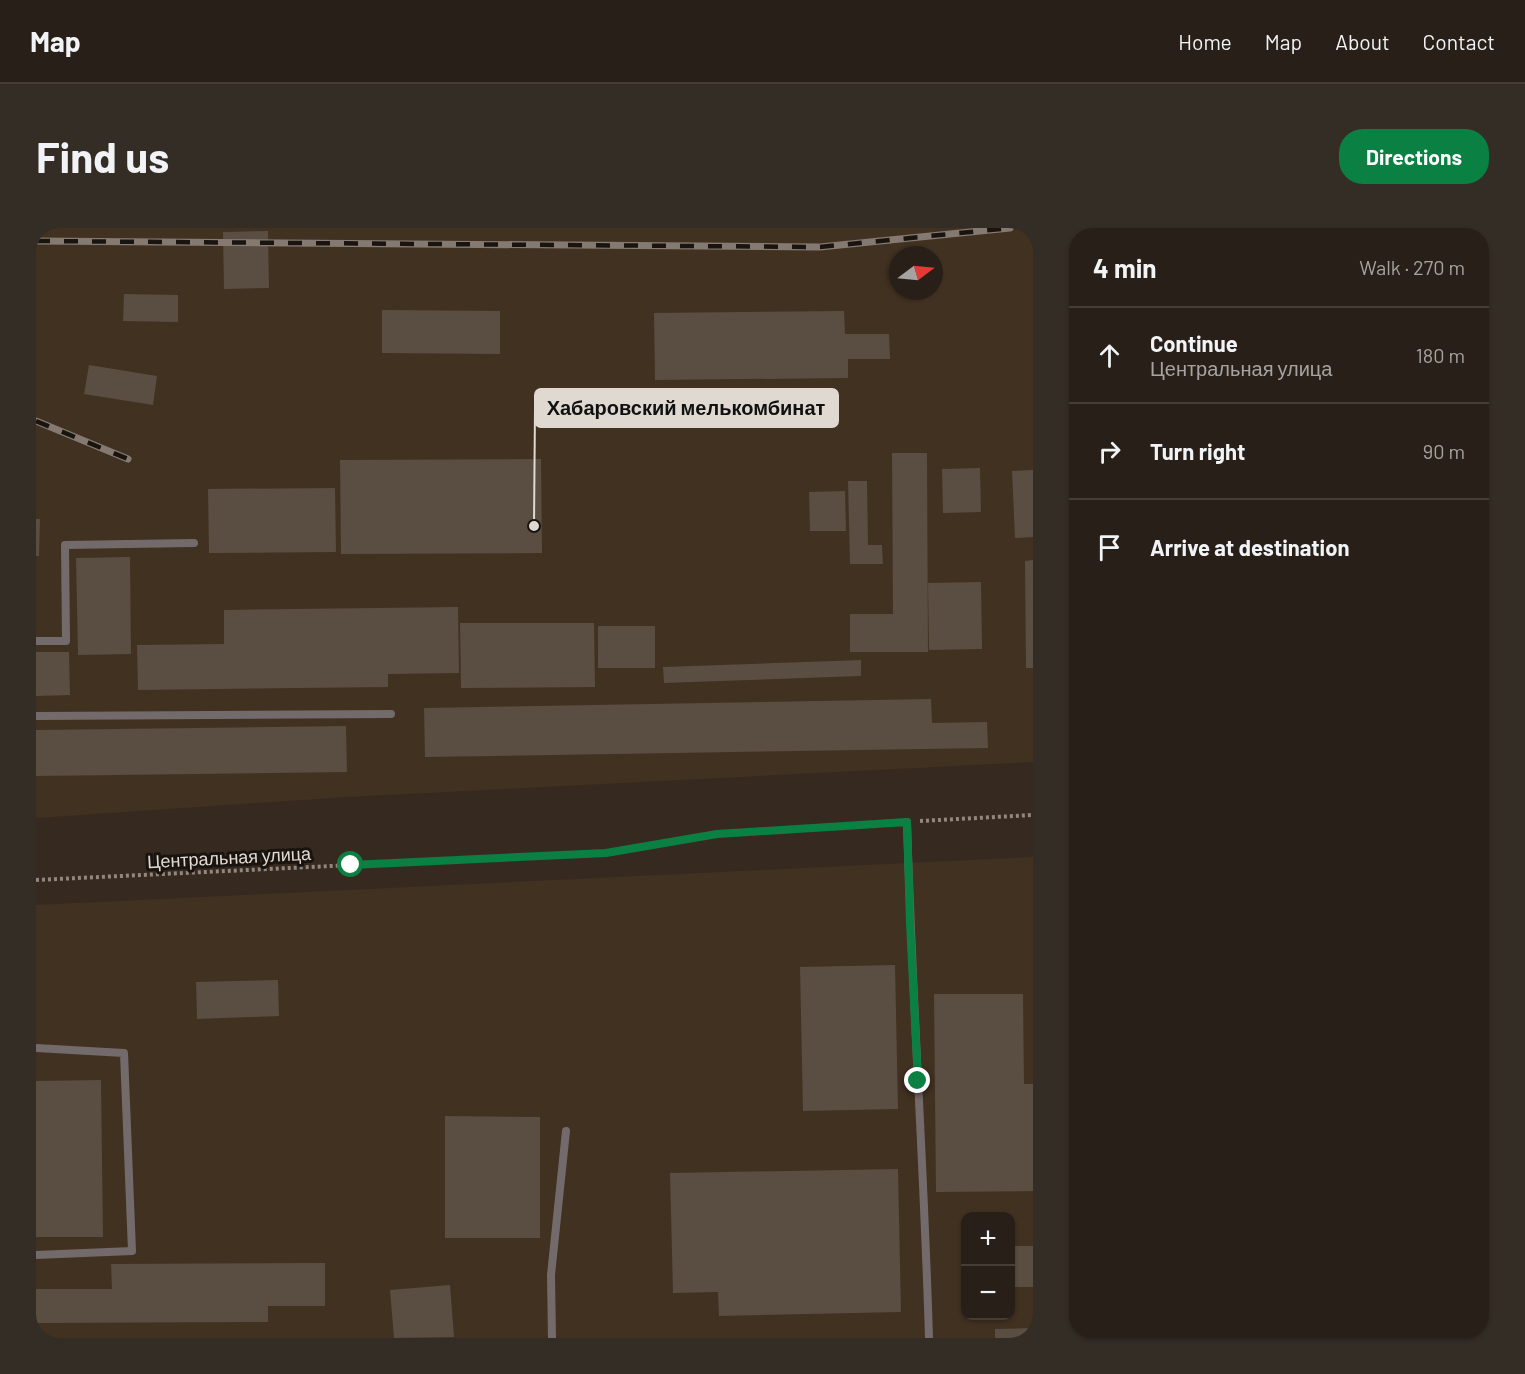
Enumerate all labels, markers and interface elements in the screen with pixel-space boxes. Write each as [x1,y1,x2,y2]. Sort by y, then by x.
text: Map [30,24,81,58]
text: Home [1178,29,1232,54]
text: Map [1265,29,1302,54]
text: About [1335,29,1390,54]
text: Contact [1423,29,1495,54]
button: Directions [1339,129,1489,184]
text: Find us [36,131,169,181]
north arrow [889,246,943,300]
text: 4 min [1093,252,1157,283]
text: Walk · 270 m [1359,255,1465,279]
text: Continue [1150,330,1238,356]
icon: ahead [1093,339,1126,372]
text: 180 m [1416,343,1465,367]
text: Центральная улица [1150,356,1332,380]
callout: Хабаровский мелькомбинат [535,389,838,427]
text: Хабаровский мелькомбинат [547,395,826,419]
icon: right [1093,435,1126,468]
text: Turn right [1150,438,1245,464]
text: 90 m [1423,439,1465,463]
icon: arrive [1093,531,1126,564]
text: Arrive at destination [1150,534,1349,560]
street label: Центральная улица [146,842,313,872]
route start [337,851,363,877]
route end [904,1067,930,1093]
map controls [961,1212,1015,1320]
button: + [961,1212,1015,1266]
button: − [961,1266,1015,1320]

